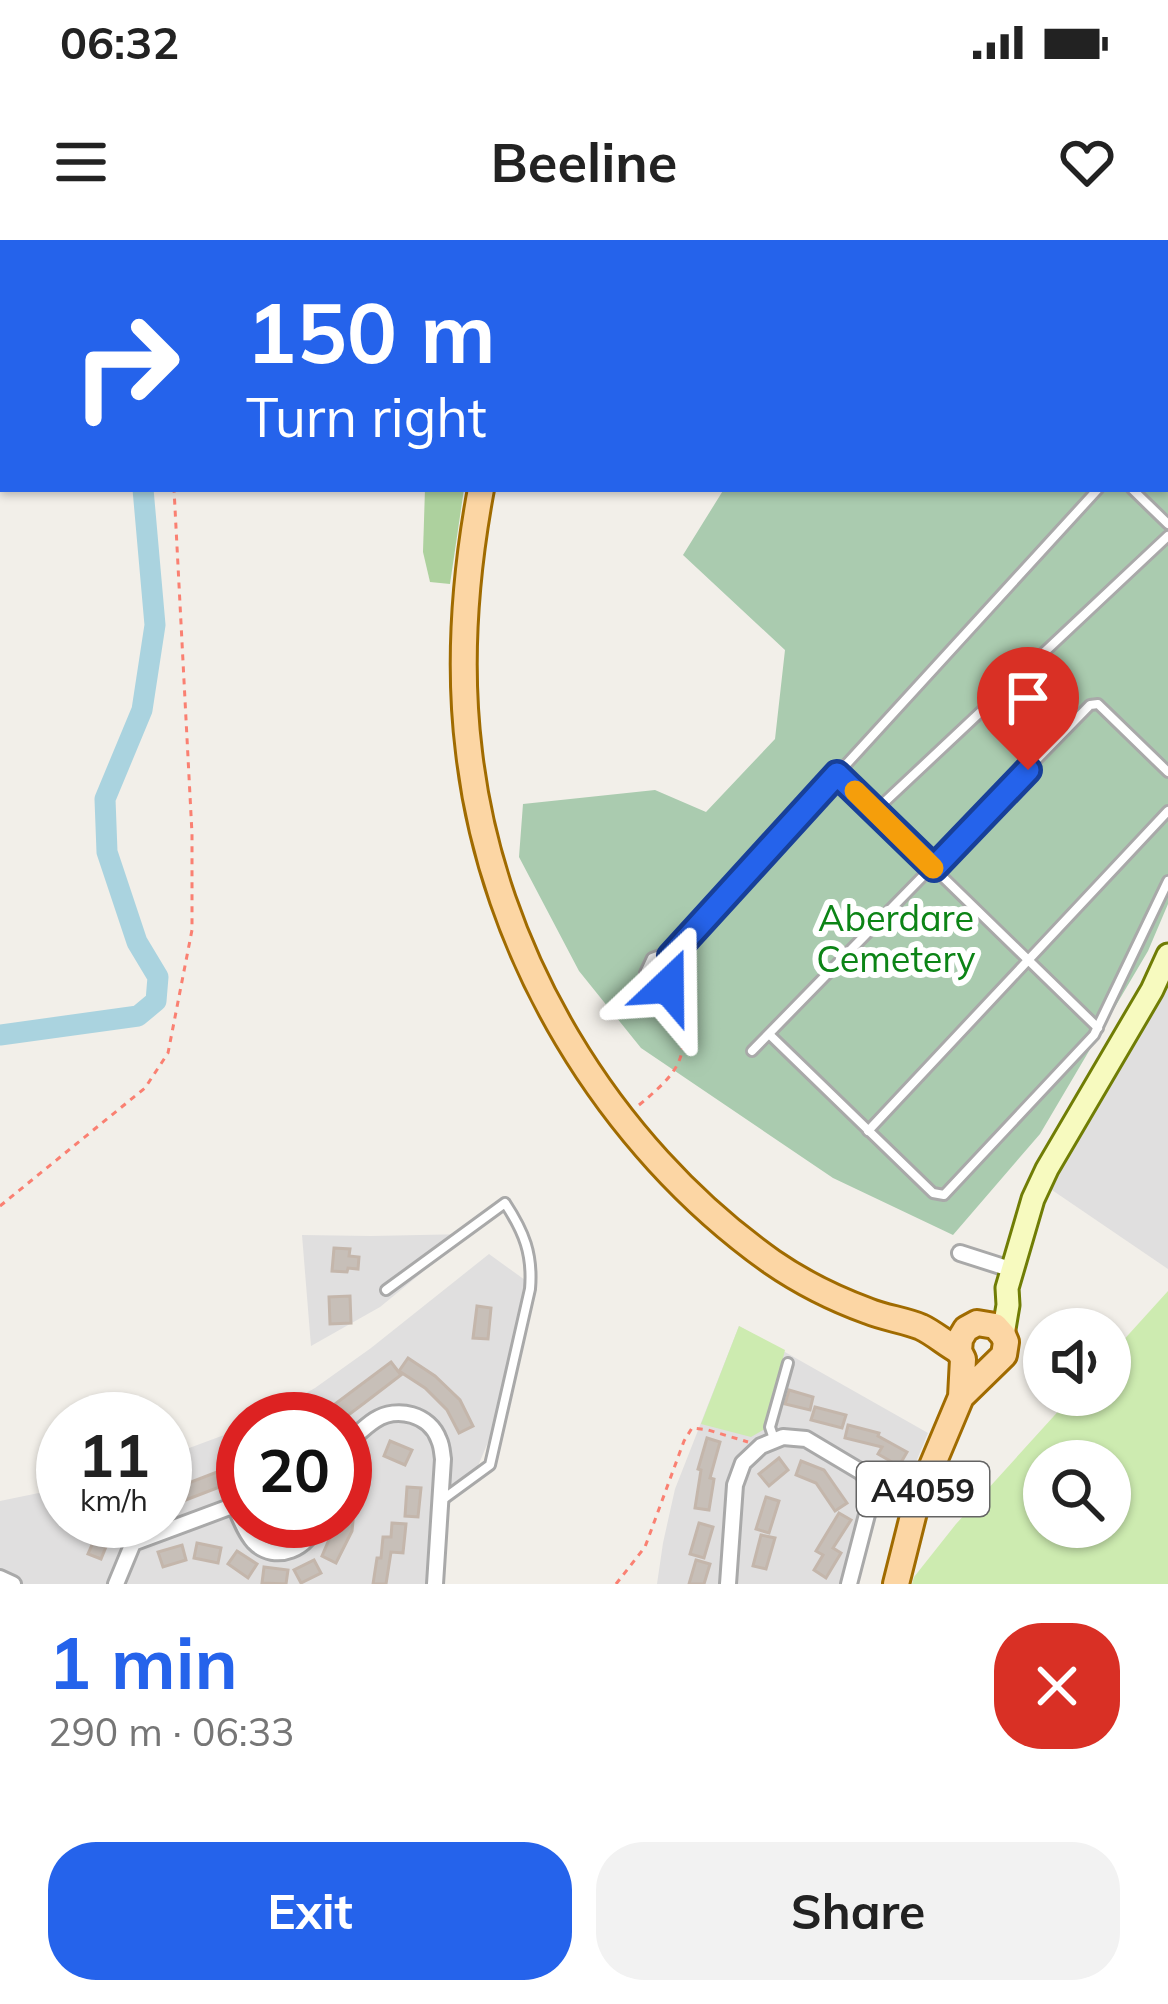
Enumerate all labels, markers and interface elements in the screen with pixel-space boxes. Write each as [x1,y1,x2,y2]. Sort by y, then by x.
text: 06:32 [60,14,179,70]
text: Beeline [491,128,677,196]
icon: menu [48,129,114,195]
icon: heart [1054,129,1120,195]
text: 150 m [246,279,496,384]
icon: right [48,288,204,444]
text: Turn right [246,383,487,451]
pin [977,647,1079,770]
icon: arrive [995,665,1061,731]
park label: Aberdare Cemetery [816,895,976,981]
position arrow [605,923,731,1049]
map controls [1023,1308,1131,1548]
button: sound [1023,1308,1131,1416]
speed limit sign: 20 [216,1392,372,1548]
text: 11 [78,1417,150,1492]
button: search [1023,1440,1131,1548]
road number: A4059 [857,1462,989,1516]
text: km/h [80,1481,148,1519]
text: 1 min [48,1617,238,1707]
button: close [994,1623,1120,1749]
text: 290 m · 06:33 [48,1707,294,1756]
button: Exit [48,1842,572,1980]
button: Share [596,1842,1120,1980]

